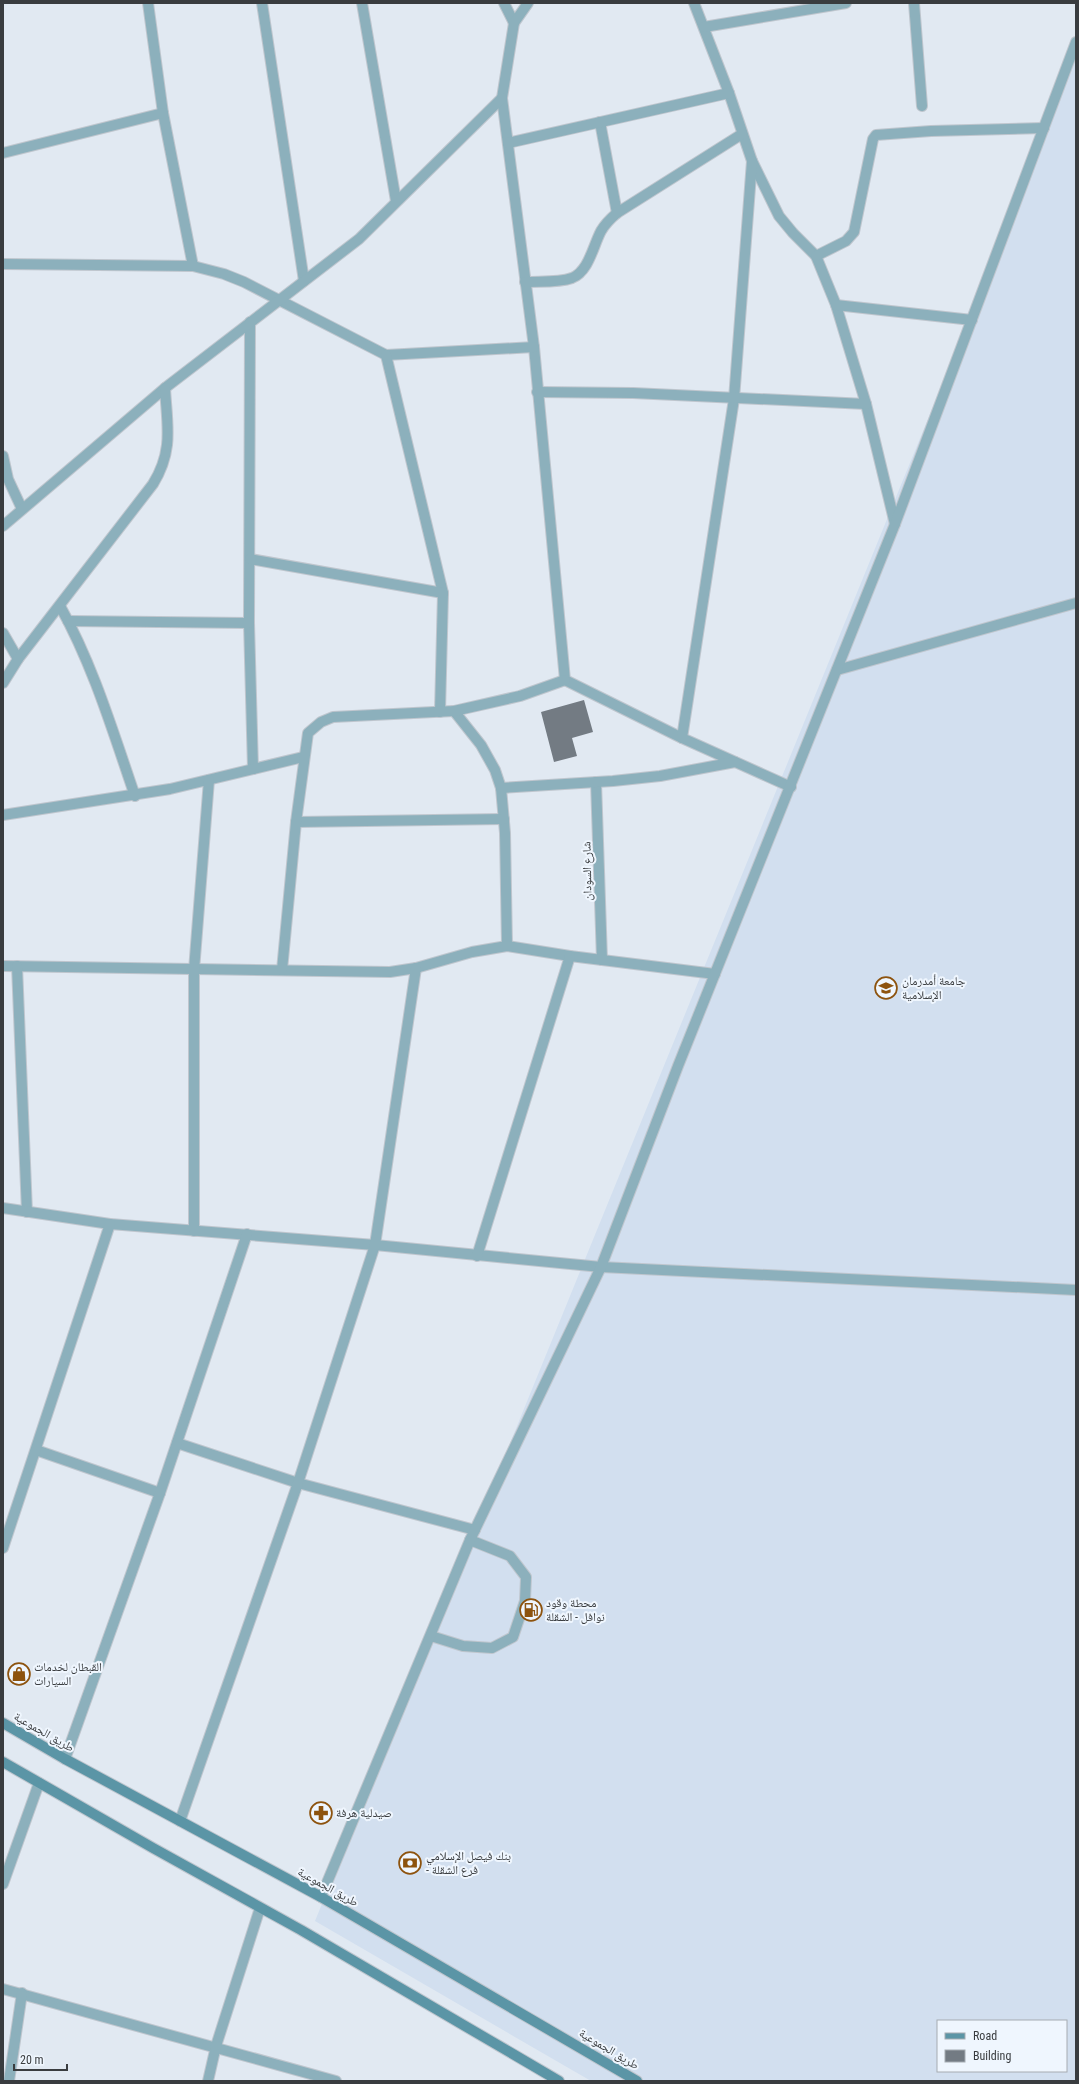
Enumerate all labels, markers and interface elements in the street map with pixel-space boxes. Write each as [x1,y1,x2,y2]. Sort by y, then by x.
street label: شارع السودان [579,841,596,901]
place label: جامعة أمدرمان الإسلامية [902,974,966,1002]
school or university icon: جامعة أمدرمان الإسلامية [873,975,899,1001]
place label: محطة وقود نوافل - الشقلة [546,1596,605,1624]
fuel station icon: محطة وقود نوافل - الشقلة [518,1597,544,1623]
place label: القبطان لخدمات السيارات [34,1660,102,1688]
shop icon: القبطان لخدمات السيارات [6,1661,32,1687]
street label: طريق الجموعية [11,1709,77,1755]
pharmacy icon: صيدلية هرفة [308,1800,334,1826]
place label: صيدلية هرفة [336,1806,392,1820]
place label: بنك فيصل الإسلامي - فرع الشقلة [426,1849,511,1878]
bank icon: بنك فيصل الإسلامي - فرع الشقلة [397,1850,423,1876]
street label: طريق الجموعية [295,1865,361,1910]
legend [937,2020,1067,2072]
street label: طريق الجموعية [577,2026,641,2072]
text: Road [973,2029,997,2043]
scale bar [14,2046,67,2072]
text: Building [973,2049,1011,2063]
text: 20 m [20,2053,44,2067]

